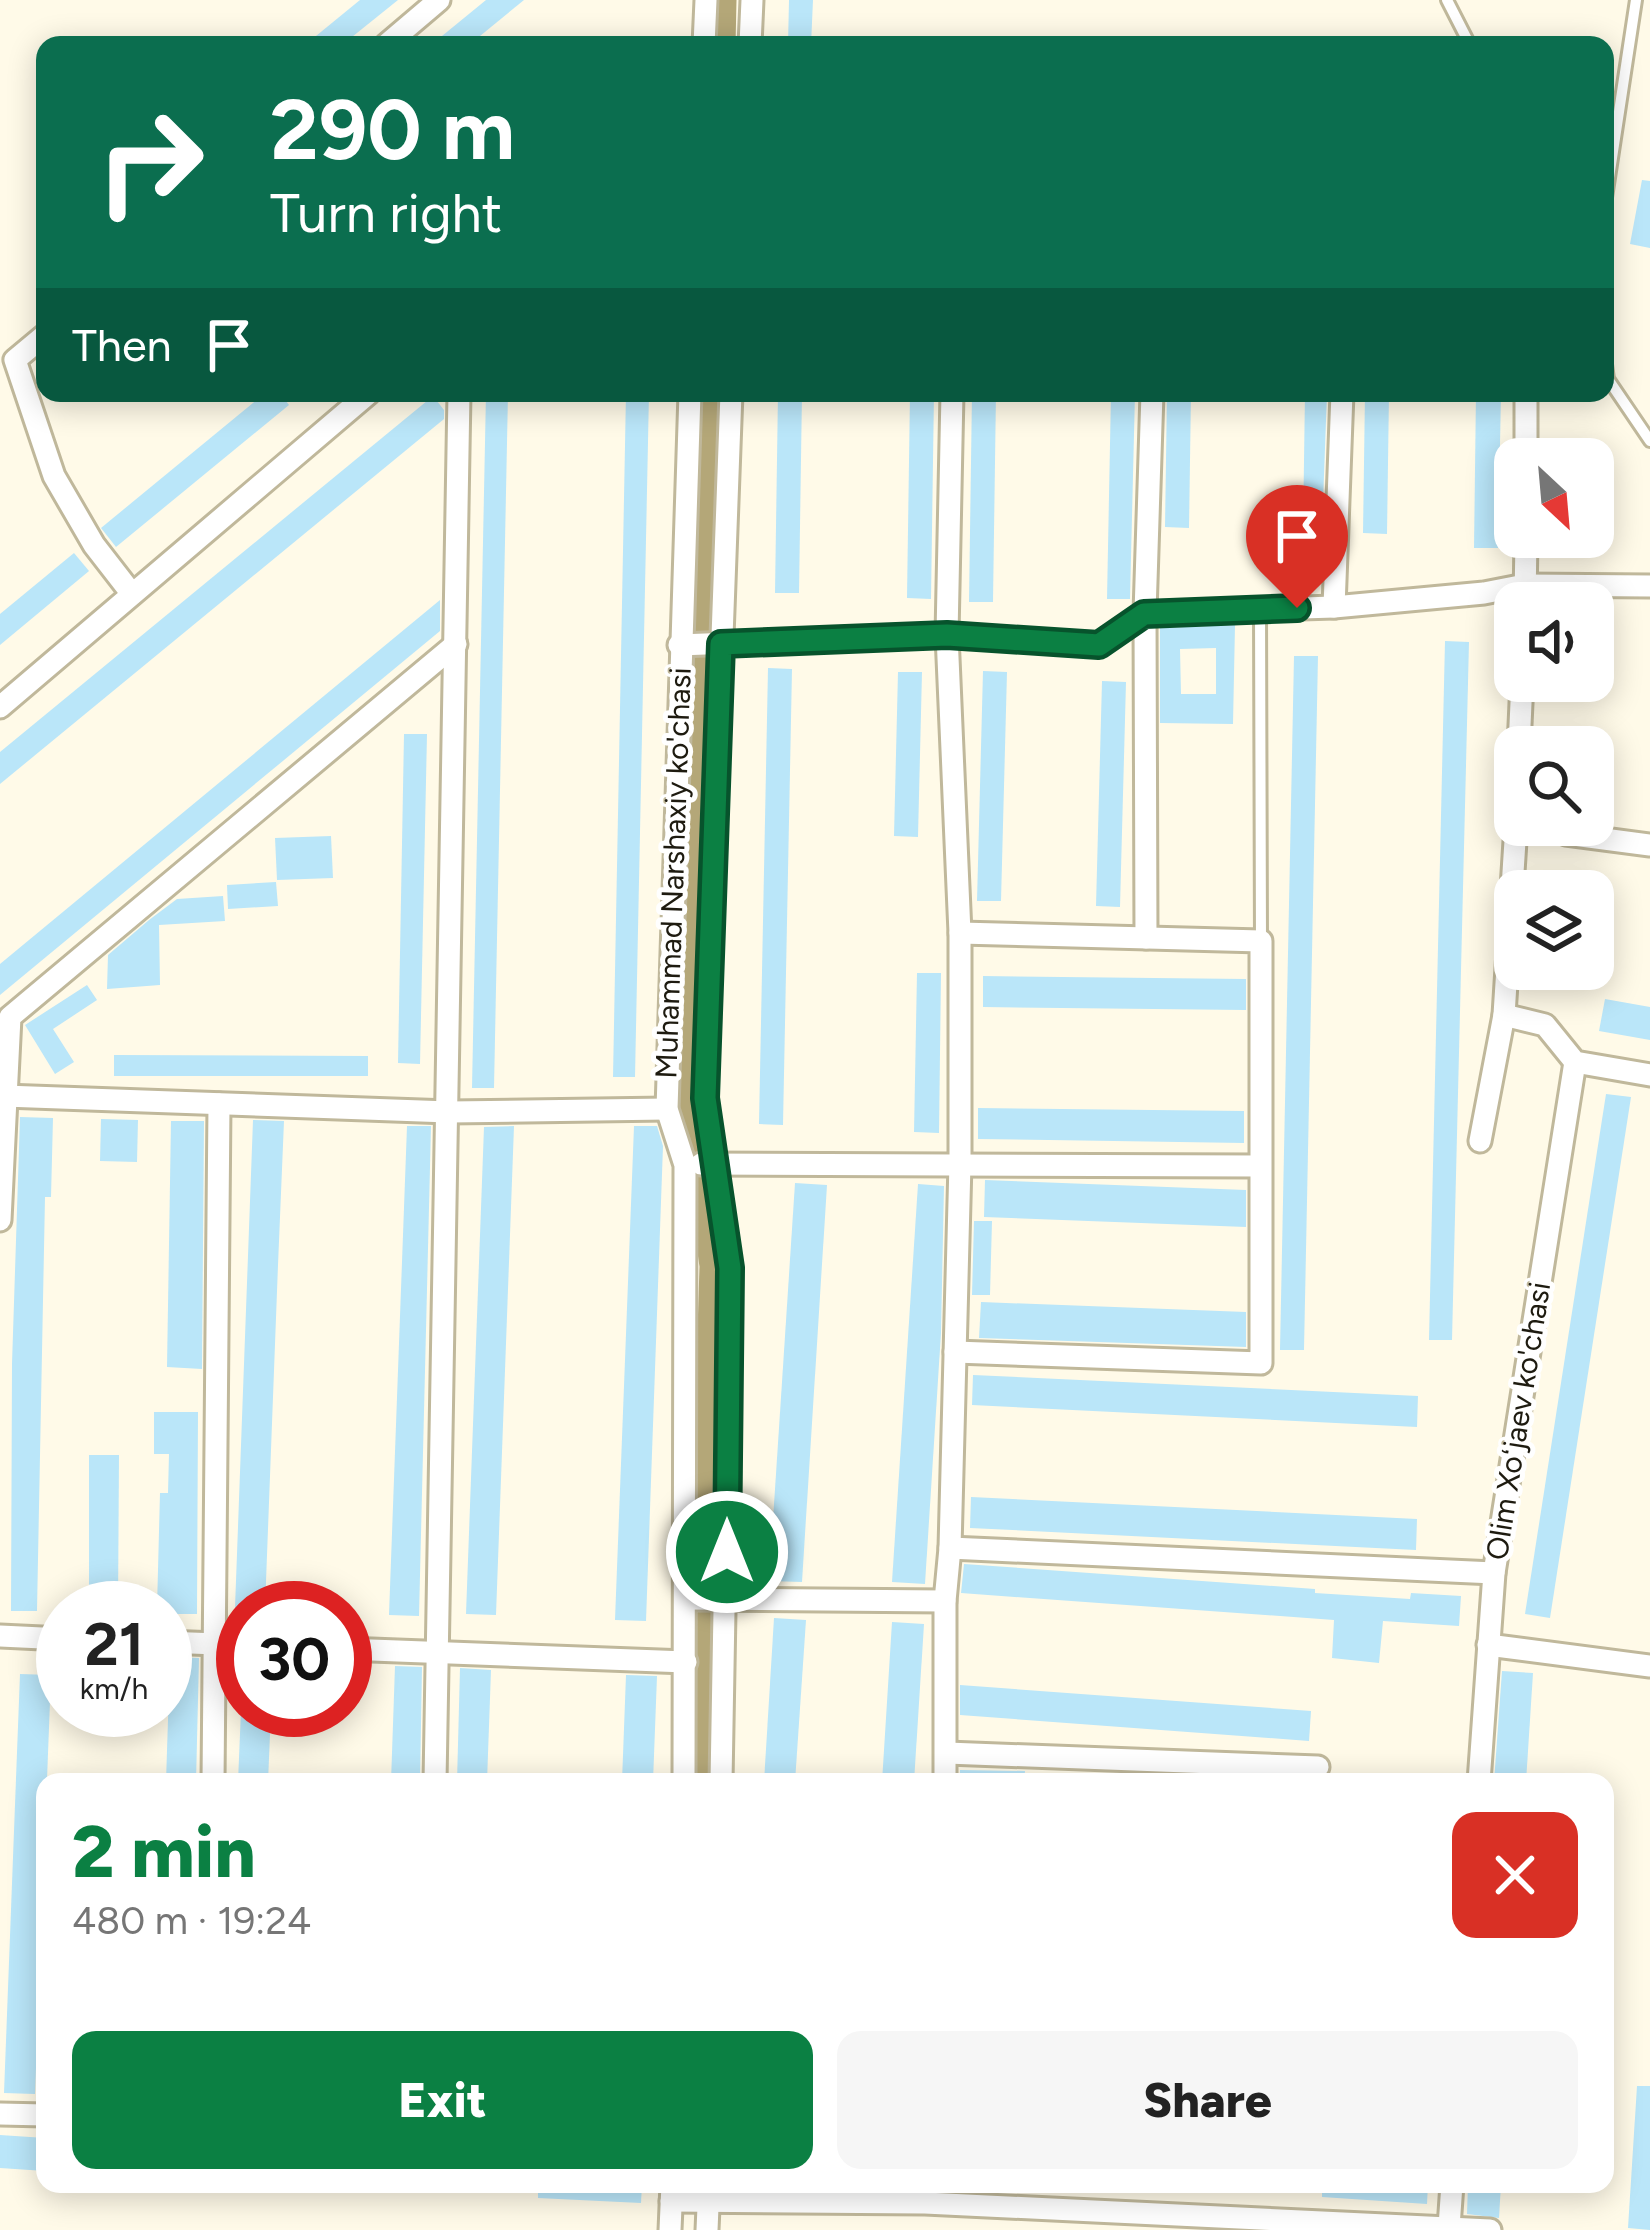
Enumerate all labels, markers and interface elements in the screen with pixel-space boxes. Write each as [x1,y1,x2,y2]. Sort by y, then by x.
text: 290 m [270,79,515,180]
icon: right [72,84,228,240]
text: Turn right [270,181,502,246]
icon: arrive [196,312,262,378]
text: Then [72,318,172,372]
north arrow [1494,438,1614,558]
map controls [1494,438,1614,990]
pin [1246,485,1348,608]
icon: arrive [1264,503,1330,569]
button: sound [1494,582,1614,702]
street label: Muhammad Narshaxiy ko'chasi [647,667,699,1079]
button: search [1494,726,1614,846]
button: layers [1494,870,1614,990]
street label: Olim Xoʻjaev ko'chasi [1478,1279,1558,1563]
position arrow [664,1489,790,1615]
speed limit sign: 30 [216,1581,372,1737]
text: 21 [84,1608,144,1680]
text: km/h [80,1670,148,1707]
text: 2 min [72,1809,256,1895]
button: close [1452,1812,1578,1938]
text: 480 m · 19:24 [72,1897,311,1944]
button: Exit [72,2031,813,2169]
button: Share [837,2031,1578,2169]

